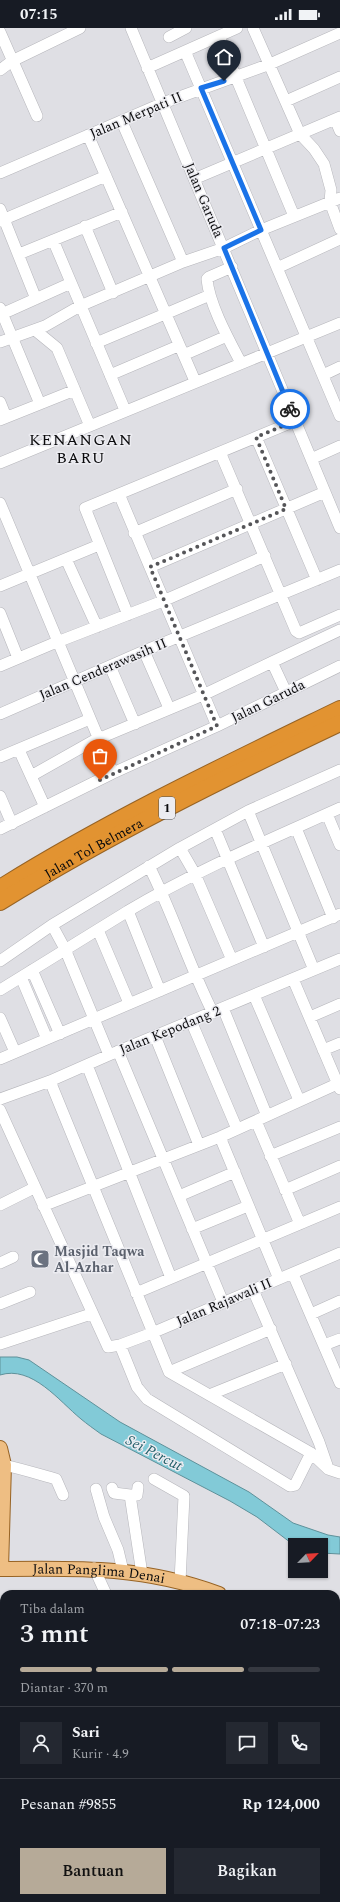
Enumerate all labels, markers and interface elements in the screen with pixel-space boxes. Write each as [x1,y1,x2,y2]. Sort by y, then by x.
text: 07:15 [20,3,58,26]
pin [207,40,241,81]
icon: home [213,46,235,68]
street label: Jalan Merpati II [86,86,186,144]
street label: Jalan Garuda [179,159,229,241]
courier [270,389,310,429]
icon: bike [279,398,301,420]
district label: KENANGAN BARU [29,428,133,470]
street label: Jalan Cenderawasih II [36,633,170,705]
street label: Jalan Garuda [227,674,309,728]
pin [83,739,117,780]
icon: bag [89,745,111,767]
road number: 1 [159,797,175,819]
street label: Jalan Tol Belmera [40,812,147,884]
street label: Jalan Kepodang 2 [116,1000,224,1060]
place label: Masjid Taqwa Al-Azhar [54,1241,145,1278]
mosque icon: Masjid Taqwa Al-Azhar [29,1248,51,1270]
street label: Jalan Rajawali II [173,1272,275,1332]
water label: Sei Percut [122,1429,187,1477]
north arrow [288,1538,328,1578]
map controls [288,1538,328,1578]
street label: Jalan Panglima Denai [32,1558,167,1589]
text: Tiba dalam [20,1599,85,1619]
text: 07:18–07:23 [240,1613,320,1636]
text: 3 mnt [20,1614,89,1654]
text: Diantar · 370 m [20,1678,108,1698]
text: Sari [72,1721,100,1744]
button: person [20,1722,62,1764]
button: chat [226,1722,268,1764]
button: phone [278,1722,320,1764]
text: Kurir · 4.9 [72,1744,129,1764]
text: Pesanan #9855 [20,1793,116,1816]
text: Rp 124,000 [242,1793,320,1816]
button: Bantuan [20,1848,166,1894]
button: Bagikan [174,1848,320,1894]

